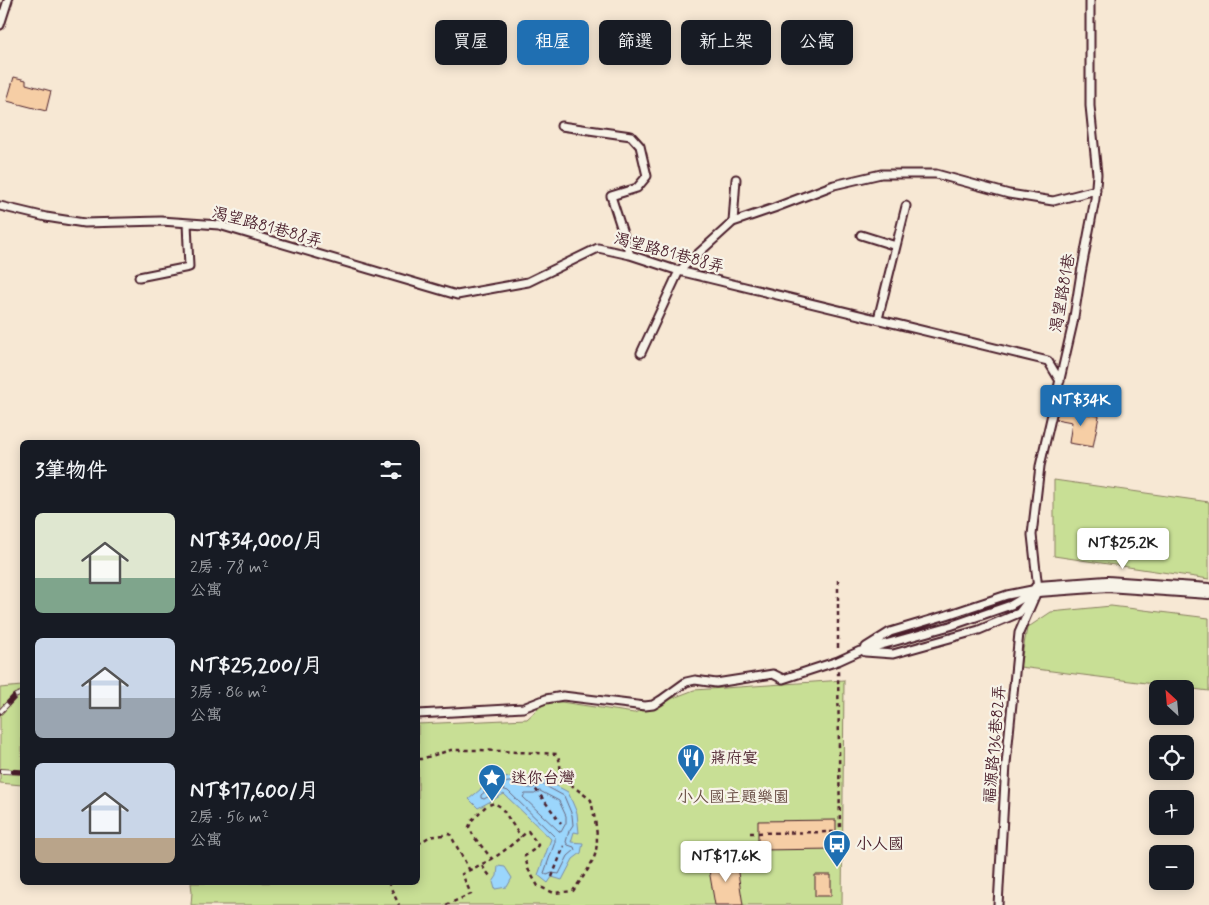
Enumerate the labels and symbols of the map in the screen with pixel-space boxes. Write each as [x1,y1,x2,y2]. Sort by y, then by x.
street label: 渴望路81巷88弄 [209,202,325,252]
street label: 渴望路81巷88弄 [611,228,727,278]
street label: 渴望路81巷 [1046,252,1080,334]
pin: NT$34K [1040,384,1122,427]
pin: NT$25.2K [1071,528,1175,570]
north arrow [1149,680,1194,725]
street label: 福源路136巷82弄 [979,684,1011,804]
restaurant icon: 蔣府宴 [676,743,706,782]
place label: 蔣府宴 [710,748,758,769]
place icon: 迷你台灣 [477,763,507,802]
place label: 迷你台灣 [511,768,575,789]
park label: 小人國主題樂園 [677,787,789,808]
bus stop icon: 小人國 [822,829,852,868]
place label: 小人國 [856,834,904,855]
pin: NT$17.6K [674,840,778,883]

